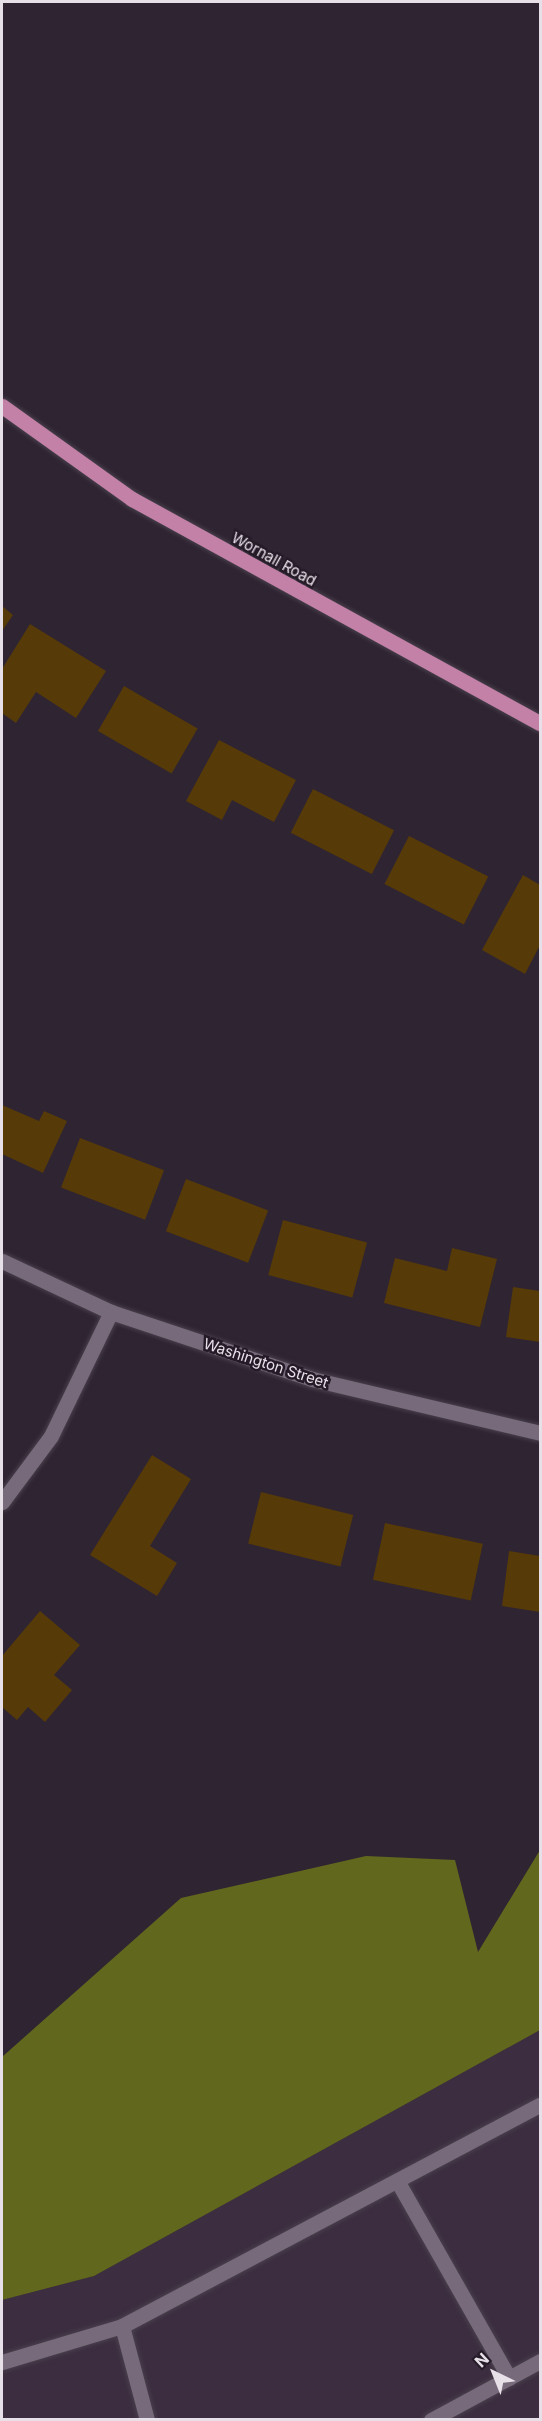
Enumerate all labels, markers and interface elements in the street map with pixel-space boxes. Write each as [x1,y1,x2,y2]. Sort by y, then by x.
street label: Wornall Road [229,528,319,590]
street label: Washington Street [201,1334,331,1392]
north arrow [464,2343,524,2403]
text: N [470,2348,493,2371]

